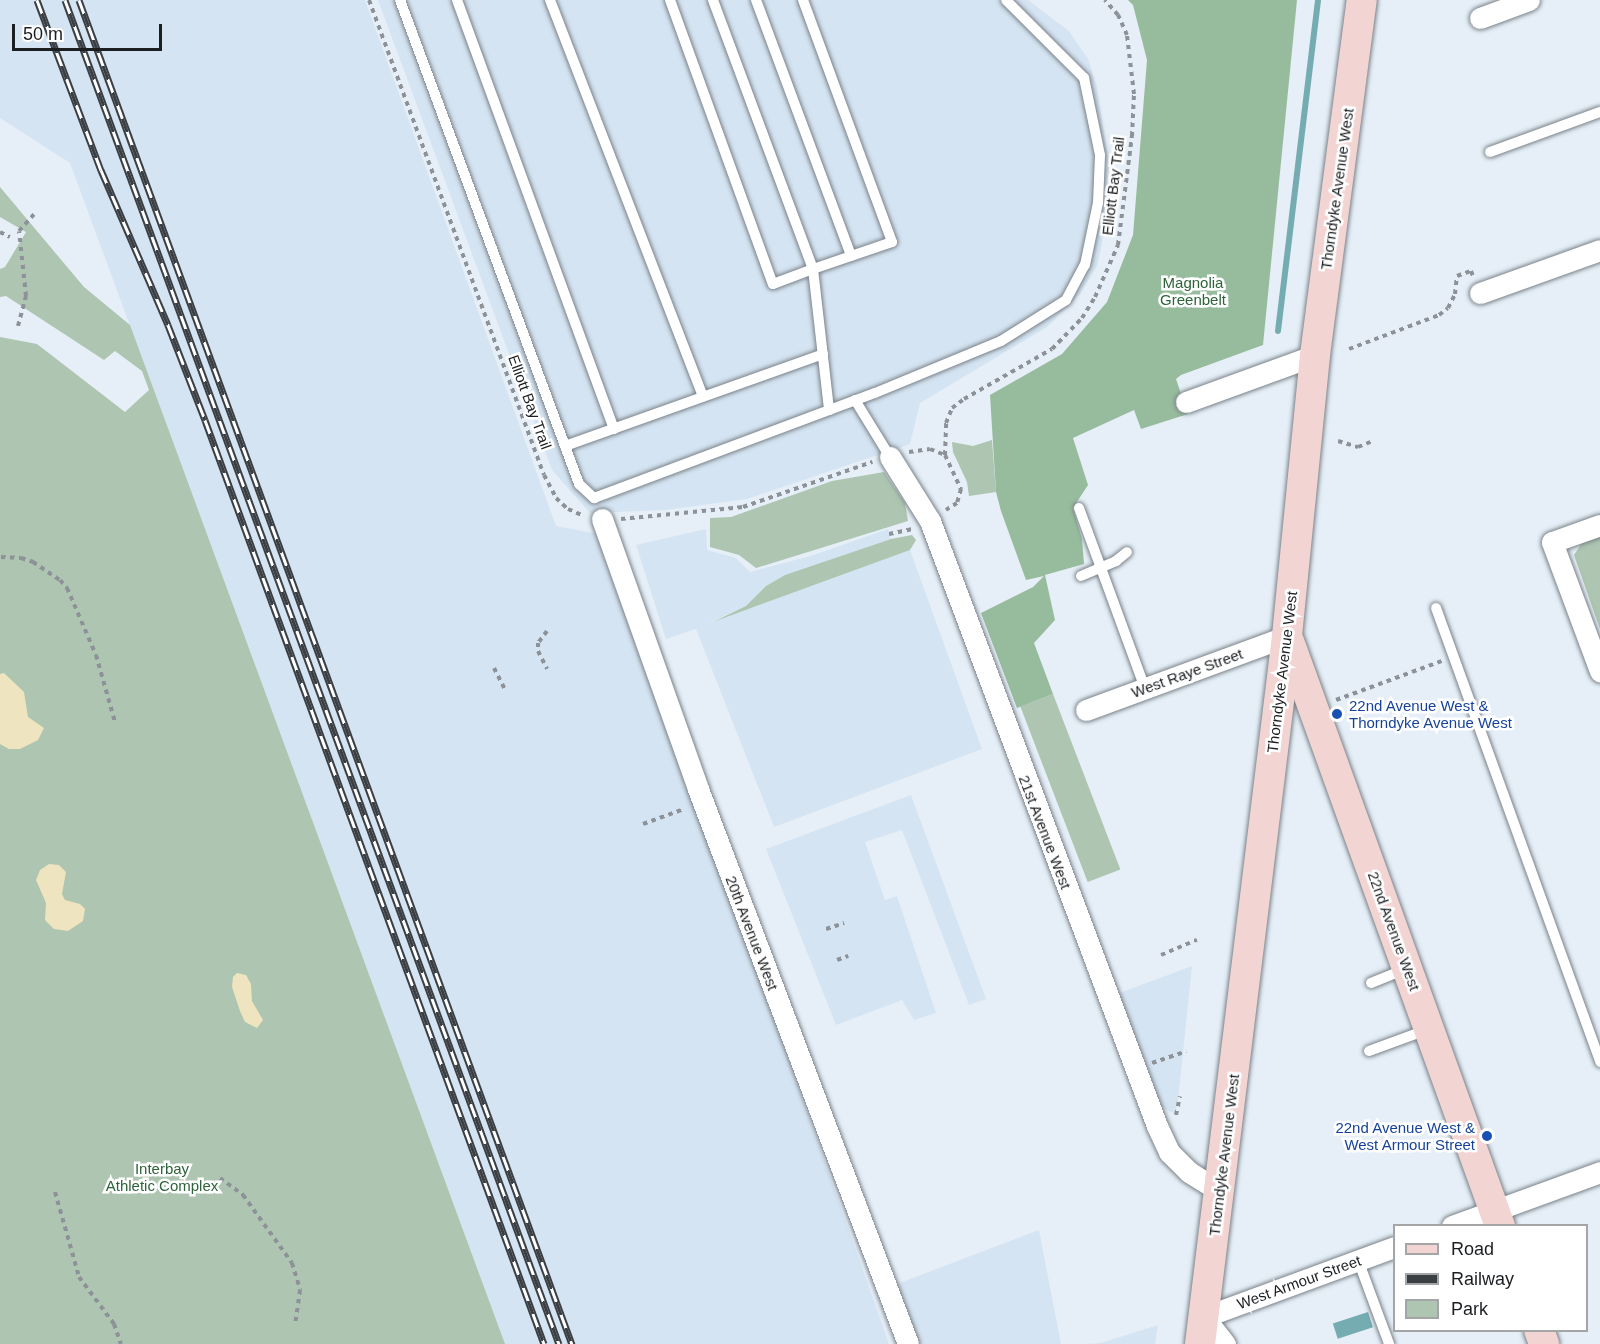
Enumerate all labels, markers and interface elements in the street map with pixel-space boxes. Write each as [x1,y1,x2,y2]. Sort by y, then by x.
scale bar [15,12,165,50]
text: 50 m [23,24,63,44]
street label: Thorndyke Avenue West [1317,107,1357,271]
street label: Elliott Bay Trail [1098,136,1128,236]
park label: Magnolia Greenbelt [1160,273,1226,308]
street label: Elliott Bay Trail [505,352,555,452]
street label: Thorndyke Avenue West [1263,590,1301,754]
street label: West Raye Street [1129,644,1245,702]
place label: 22nd Avenue West & Thorndyke Avenue West [1349,696,1513,731]
marker: 22nd Avenue West & Thorndyke Avenue West [1330,707,1344,721]
street label: 21st Avenue West [1015,772,1075,892]
street label: 22nd Avenue West [1364,869,1424,993]
street label: 20th Avenue West [722,873,782,993]
street label: Thorndyke Avenue West [1205,1073,1243,1237]
place label: 22nd Avenue West & West Armour Street [1335,1118,1475,1153]
marker: 22nd Avenue West & West Armour Street [1480,1129,1494,1143]
park label: Interbay Athletic Complex [106,1159,218,1194]
legend [1393,1224,1588,1332]
text: Road [1451,1239,1494,1259]
street label: West Armour Street [1234,1251,1364,1313]
text: Railway [1451,1269,1514,1289]
text: Park [1451,1299,1488,1319]

